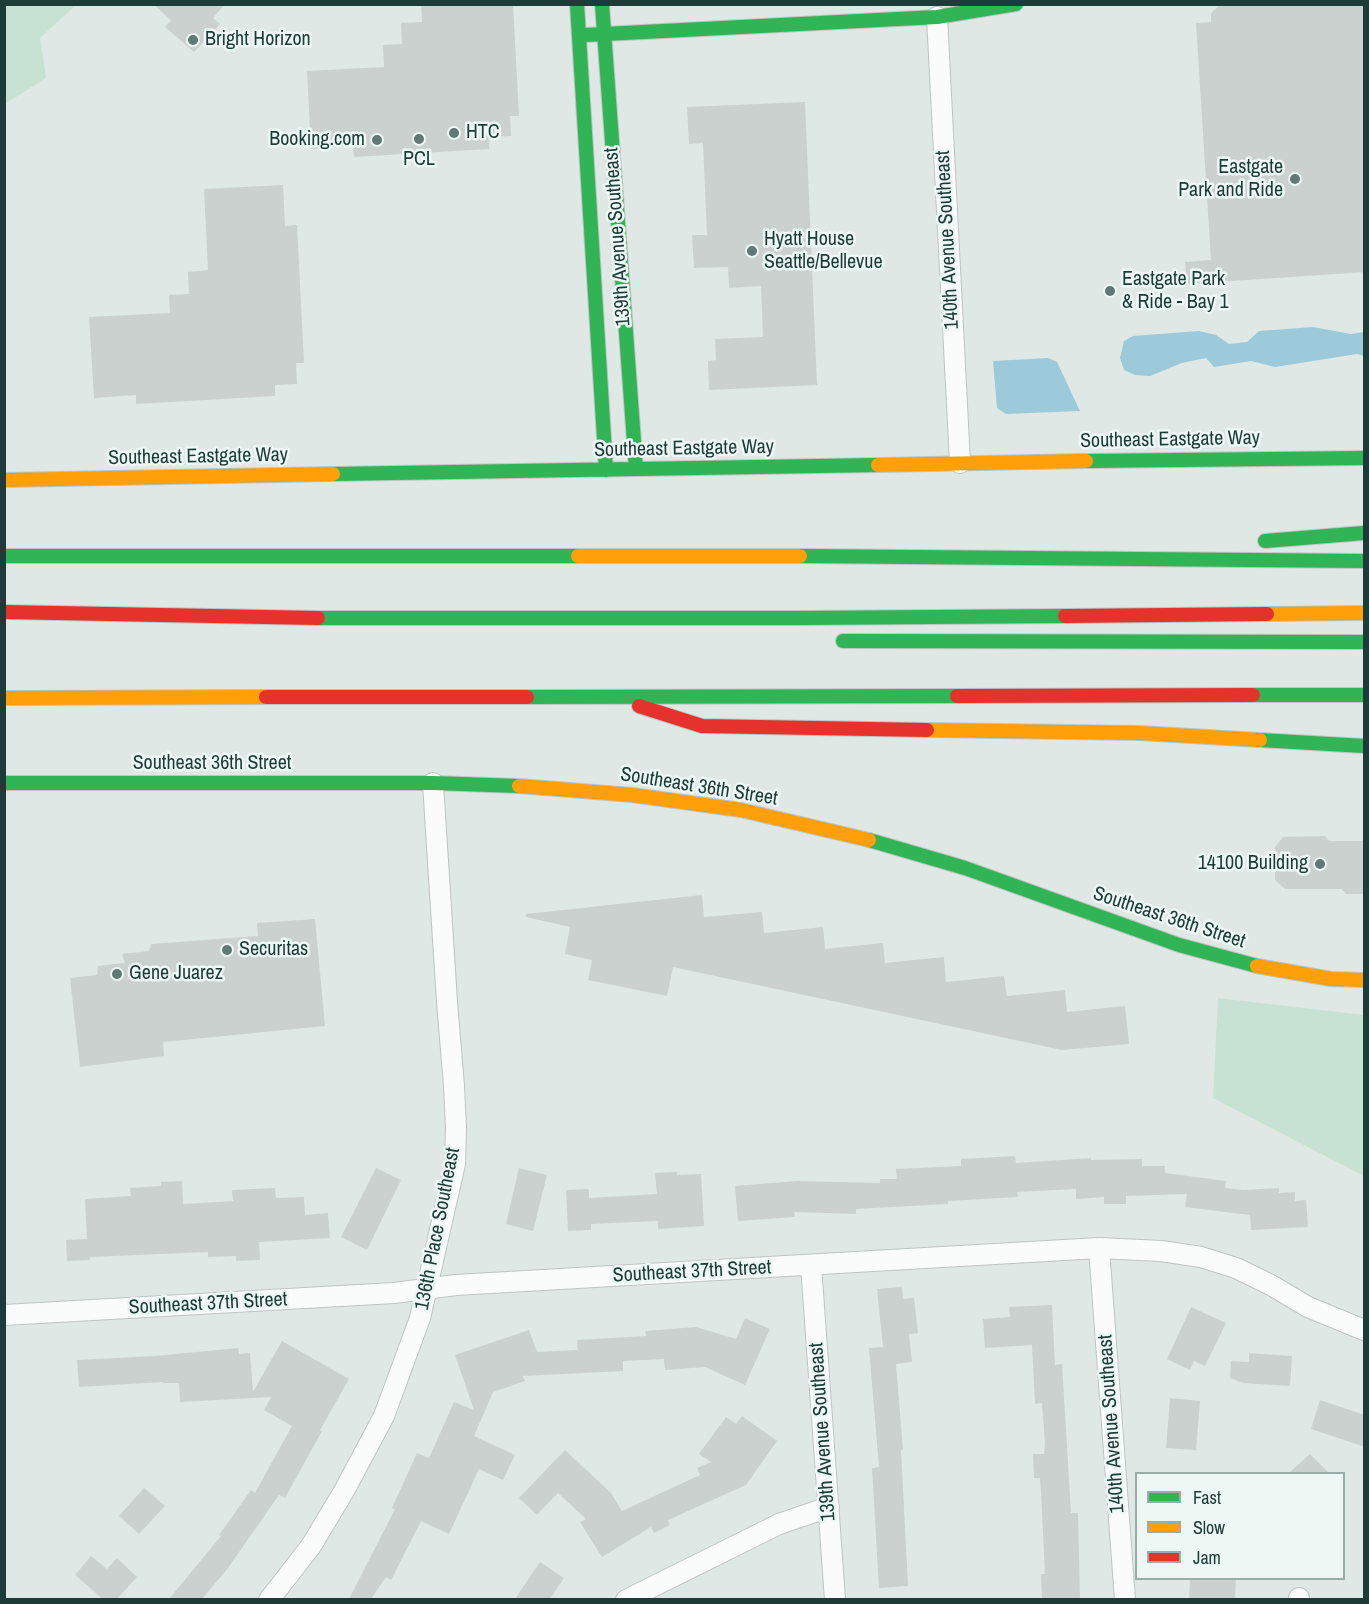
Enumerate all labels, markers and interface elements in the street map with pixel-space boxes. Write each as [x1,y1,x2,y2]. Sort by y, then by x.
place label: Bright Horizon [205,28,311,52]
marker: Bright Horizon [186,33,200,47]
place label: HTC [466,121,500,145]
marker: HTC [447,126,461,140]
place label: Booking.com [269,128,365,152]
marker: PCL [412,132,426,146]
marker: Booking.com [370,133,384,147]
street label: 139th Avenue Southeast [600,147,636,327]
place label: PCL [403,148,435,172]
street label: 140th Avenue Southeast [931,150,965,330]
place label: Eastgate Park and Ride [1178,156,1283,203]
marker: Eastgate Park and Ride [1288,172,1302,186]
place label: Hyatt House Seattle/Bellevue [764,228,883,275]
marker: Hyatt House Seattle/Bellevue [745,244,759,258]
place label: Eastgate Park & Ride - Bay 1 [1122,268,1229,315]
marker: Eastgate Park & Ride - Bay 1 [1103,284,1117,298]
street label: Southeast Eastgate Way [1080,426,1260,454]
street label: Southeast Eastgate Way [594,435,774,463]
street label: Southeast Eastgate Way [108,443,288,471]
street label: Southeast 36th Street [133,752,291,776]
street label: Southeast 36th Street [619,763,779,811]
place label: 14100 Building [1198,852,1308,876]
marker: 14100 Building [1313,857,1327,871]
street label: Southeast 36th Street [1090,882,1248,954]
place label: Securitas [239,938,308,962]
marker: Securitas [220,943,234,957]
place label: Gene Juarez [129,962,223,986]
marker: Gene Juarez [110,967,124,981]
street label: 136th Place Southeast [410,1146,466,1312]
street label: Southeast 37th Street [612,1256,772,1288]
street label: Southeast 37th Street [128,1288,288,1320]
street label: 140th Avenue Southeast [1094,1334,1130,1514]
street label: 139th Avenue Southeast [805,1342,841,1522]
legend [1135,1472,1345,1580]
text: Fast [1193,1485,1221,1510]
text: Slow [1193,1515,1225,1540]
text: Jam [1193,1545,1221,1570]

